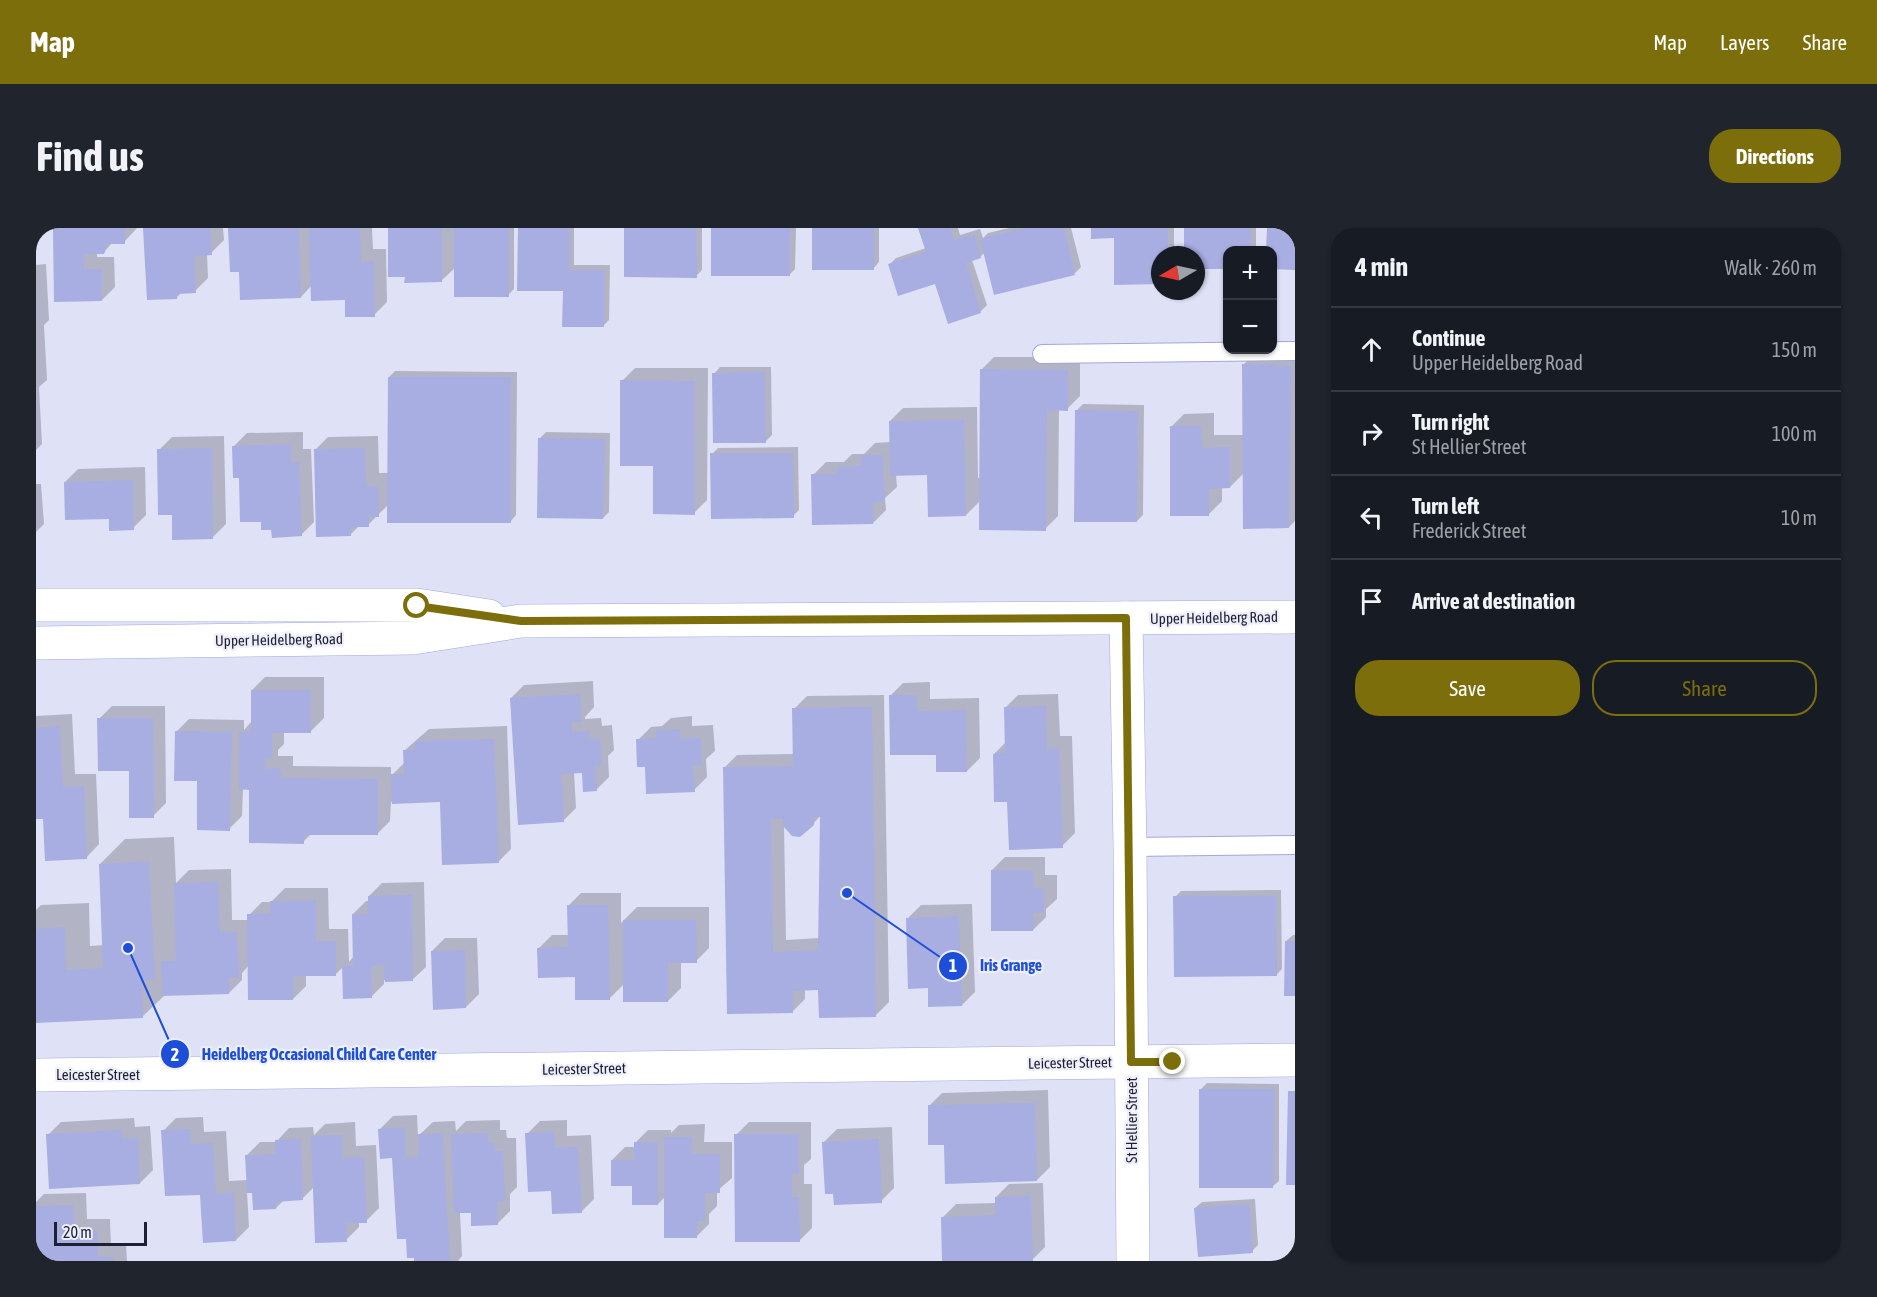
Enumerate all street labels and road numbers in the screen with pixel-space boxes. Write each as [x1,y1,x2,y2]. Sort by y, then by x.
street label: Upper Heidelberg Road [1150,608,1278,627]
street label: Upper Heidelberg Road [215,630,343,649]
street label: Leicester Street [1028,1053,1112,1072]
street label: Leicester Street [542,1059,626,1078]
street label: Leicester Street [56,1066,140,1083]
street label: St Hellier Street [1123,1077,1140,1163]

